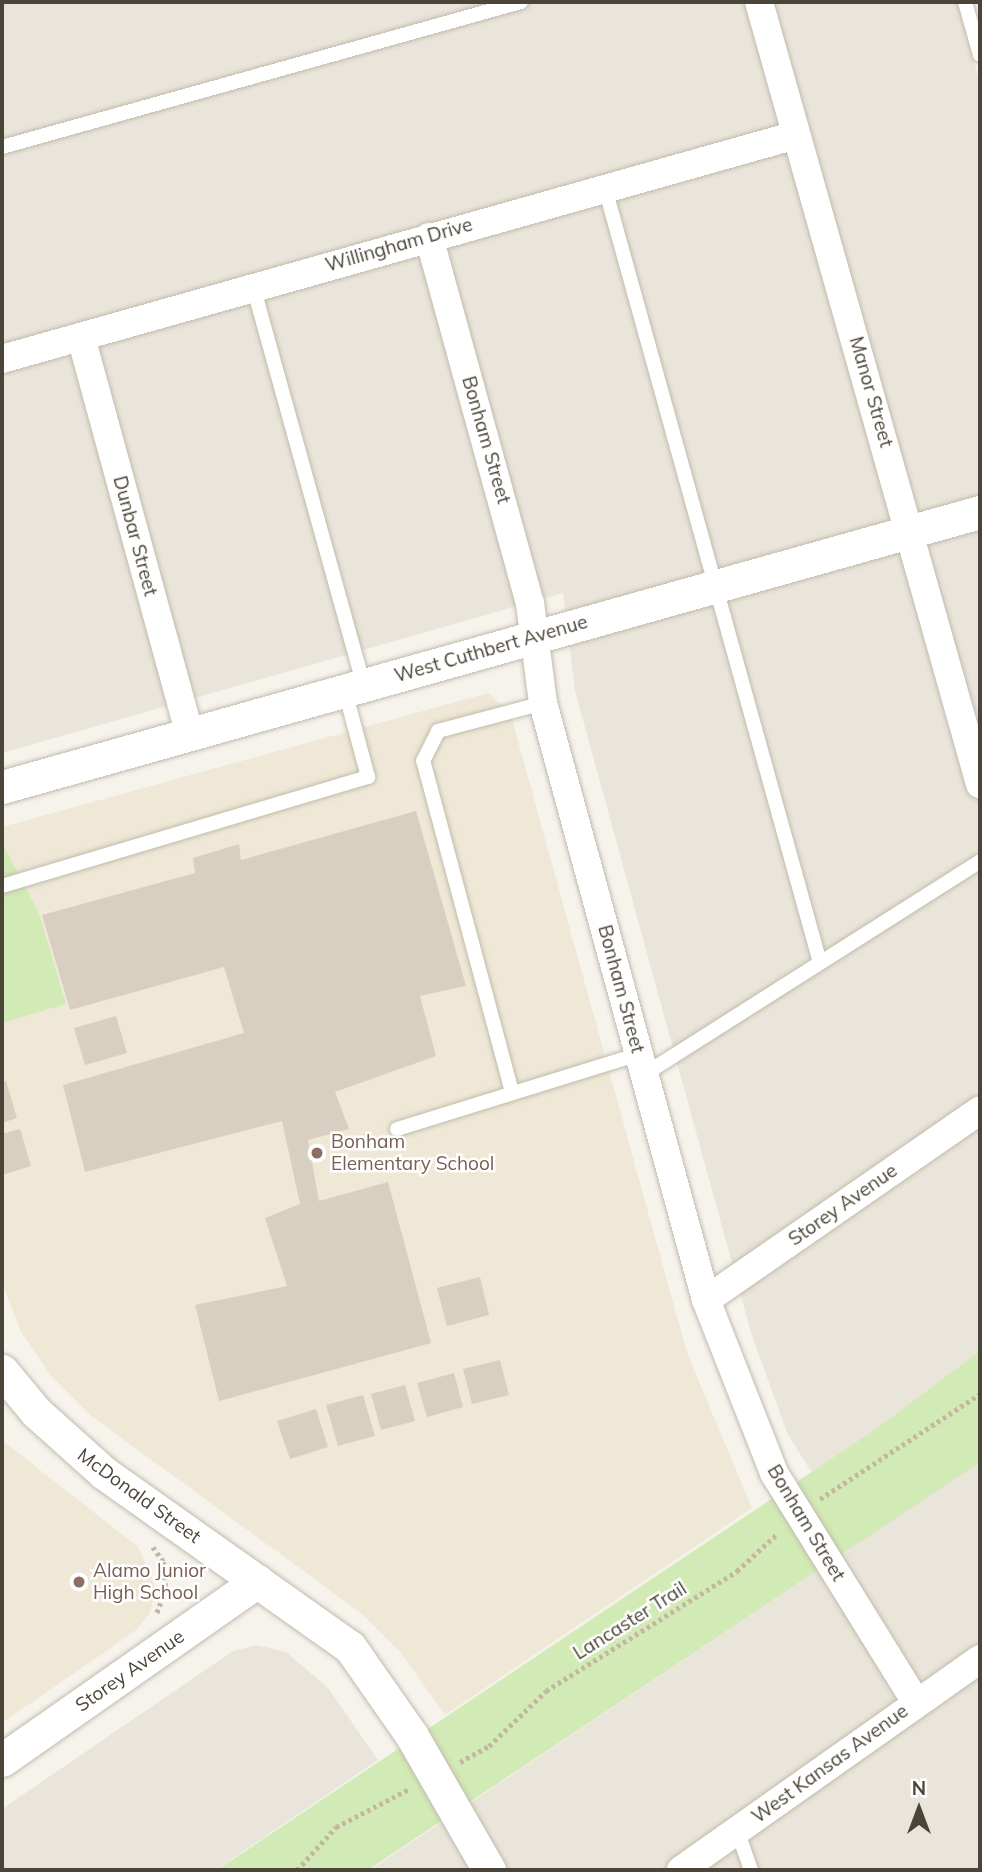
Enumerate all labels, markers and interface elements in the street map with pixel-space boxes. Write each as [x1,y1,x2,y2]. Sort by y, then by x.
street label: Willingham Drive [323,213,475,277]
street label: Manor Street [844,334,898,450]
street label: Bonham Street [457,374,515,506]
street label: Dunbar Street [108,473,162,599]
street label: West Cuthbert Avenue [392,611,590,687]
street label: Bonham Street [593,922,649,1056]
place label: Bonham Elementary School [331,1131,494,1175]
marker: Bonham Elementary School [309,1145,325,1161]
street label: Storey Avenue [784,1159,902,1251]
street label: McDonald Street [73,1444,205,1548]
street label: Bonham Street [762,1461,850,1585]
place label: Alamo Junior High School [93,1560,206,1604]
marker: Alamo Junior High School [71,1574,87,1590]
street label: Lancaster Trail [569,1577,691,1665]
street label: Storey Avenue [71,1625,189,1717]
street label: West Kansas Avenue [748,1700,912,1828]
north arrow [884,1774,954,1844]
text: N [912,1776,926,1800]

